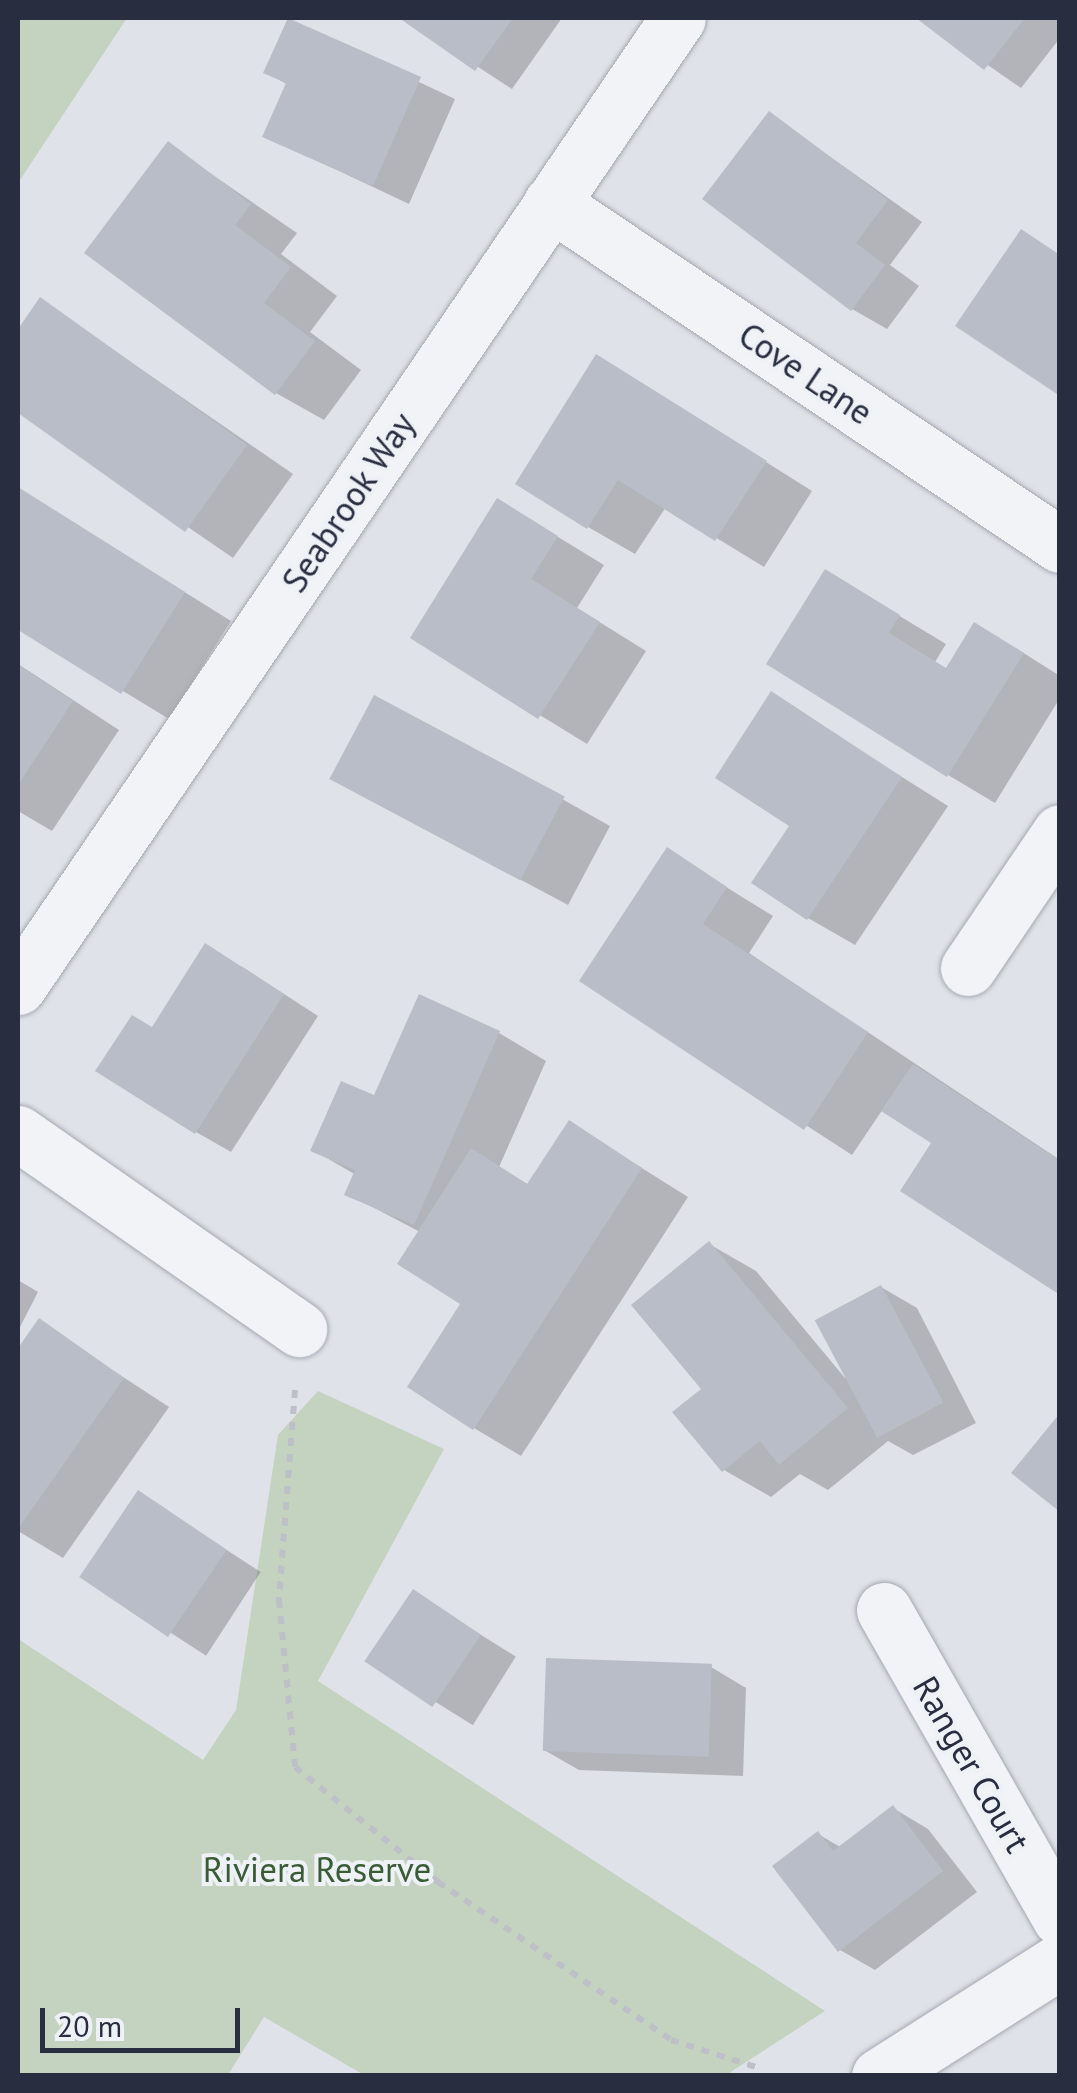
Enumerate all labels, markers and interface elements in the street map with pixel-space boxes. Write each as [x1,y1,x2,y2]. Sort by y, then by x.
street label: Cove Lane [731,313,881,433]
street label: Seabrook Way [272,403,424,601]
street label: Ranger Court [905,1669,1039,1859]
park label: Riviera Reserve [203,1848,431,1890]
scale bar [45,1988,245,2050]
text: 20 m [57,2006,122,2045]

